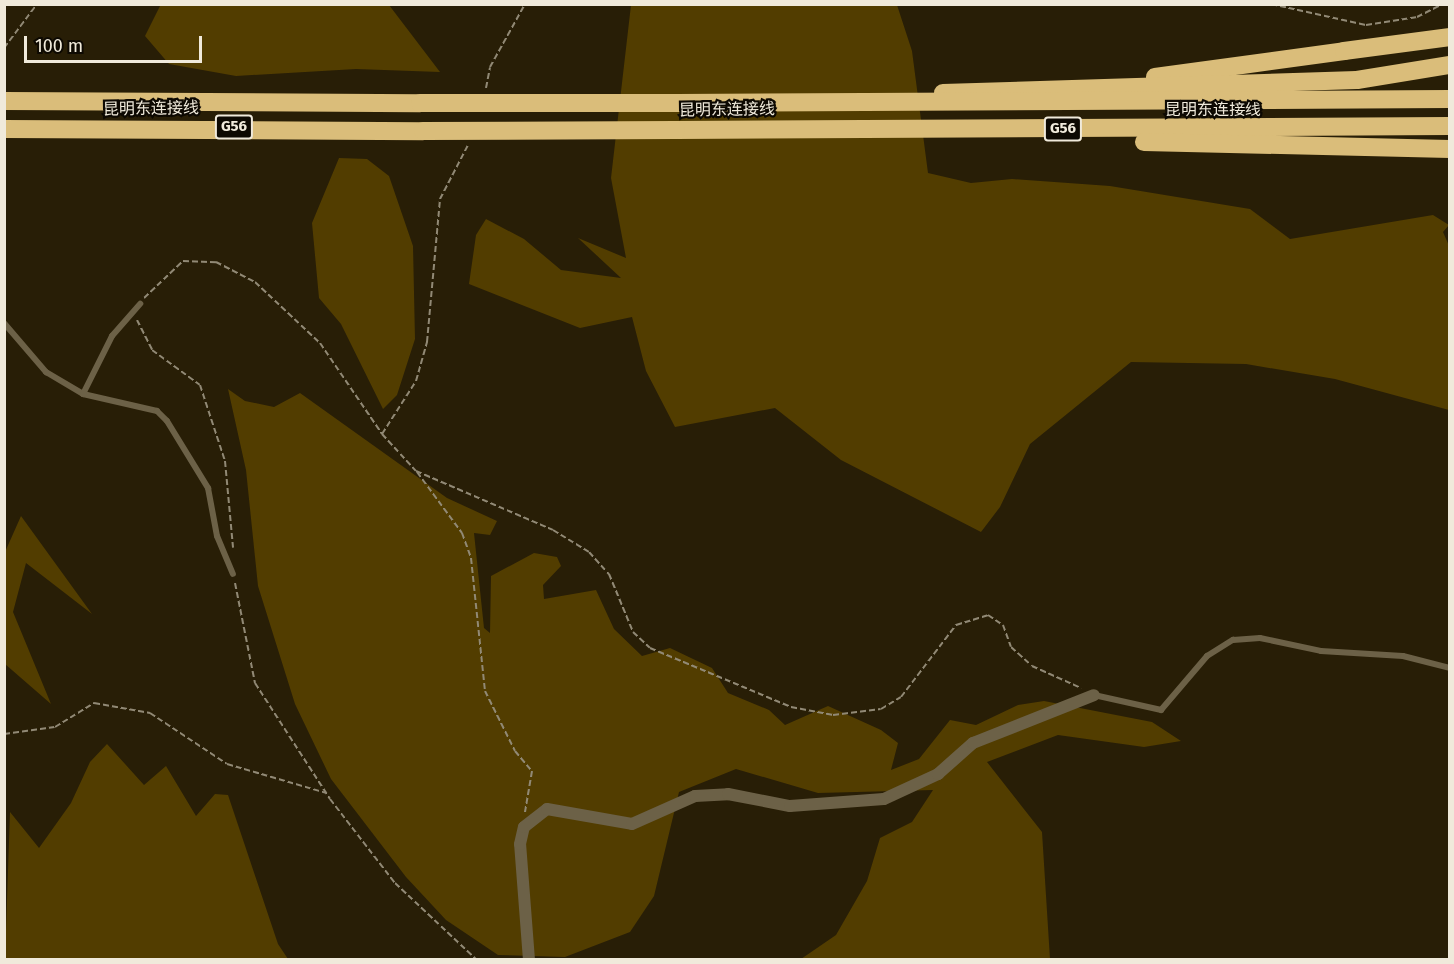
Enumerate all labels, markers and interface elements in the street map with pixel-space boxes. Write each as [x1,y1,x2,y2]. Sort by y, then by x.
scale bar [27,24,206,62]
text: 100 m [35,35,83,57]
street label: 昆明东连接线 [103,99,199,119]
street label: 昆明东连接线 [679,100,775,120]
street label: 昆明东连接线 [1165,100,1261,120]
road number: G56 [214,115,254,139]
road number: G56 [1044,117,1082,141]

